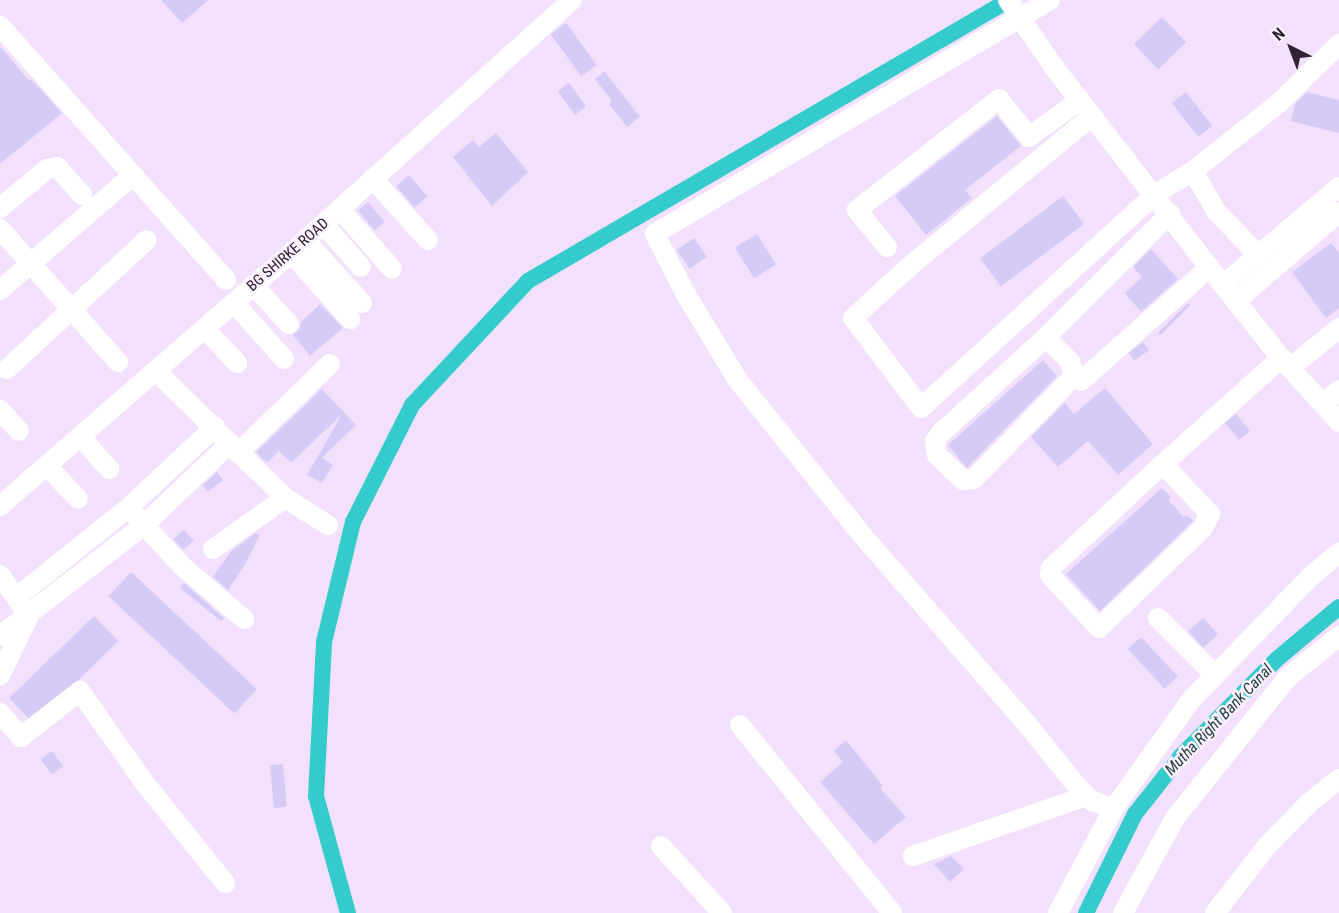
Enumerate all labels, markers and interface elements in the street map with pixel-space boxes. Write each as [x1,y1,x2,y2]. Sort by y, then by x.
north arrow [1261,18,1321,78]
text: N [1269,24,1289,45]
street label: BG SHIRKE ROAD [243,215,333,295]
water label: Mutha Right Bank Canal [1161,661,1277,779]

